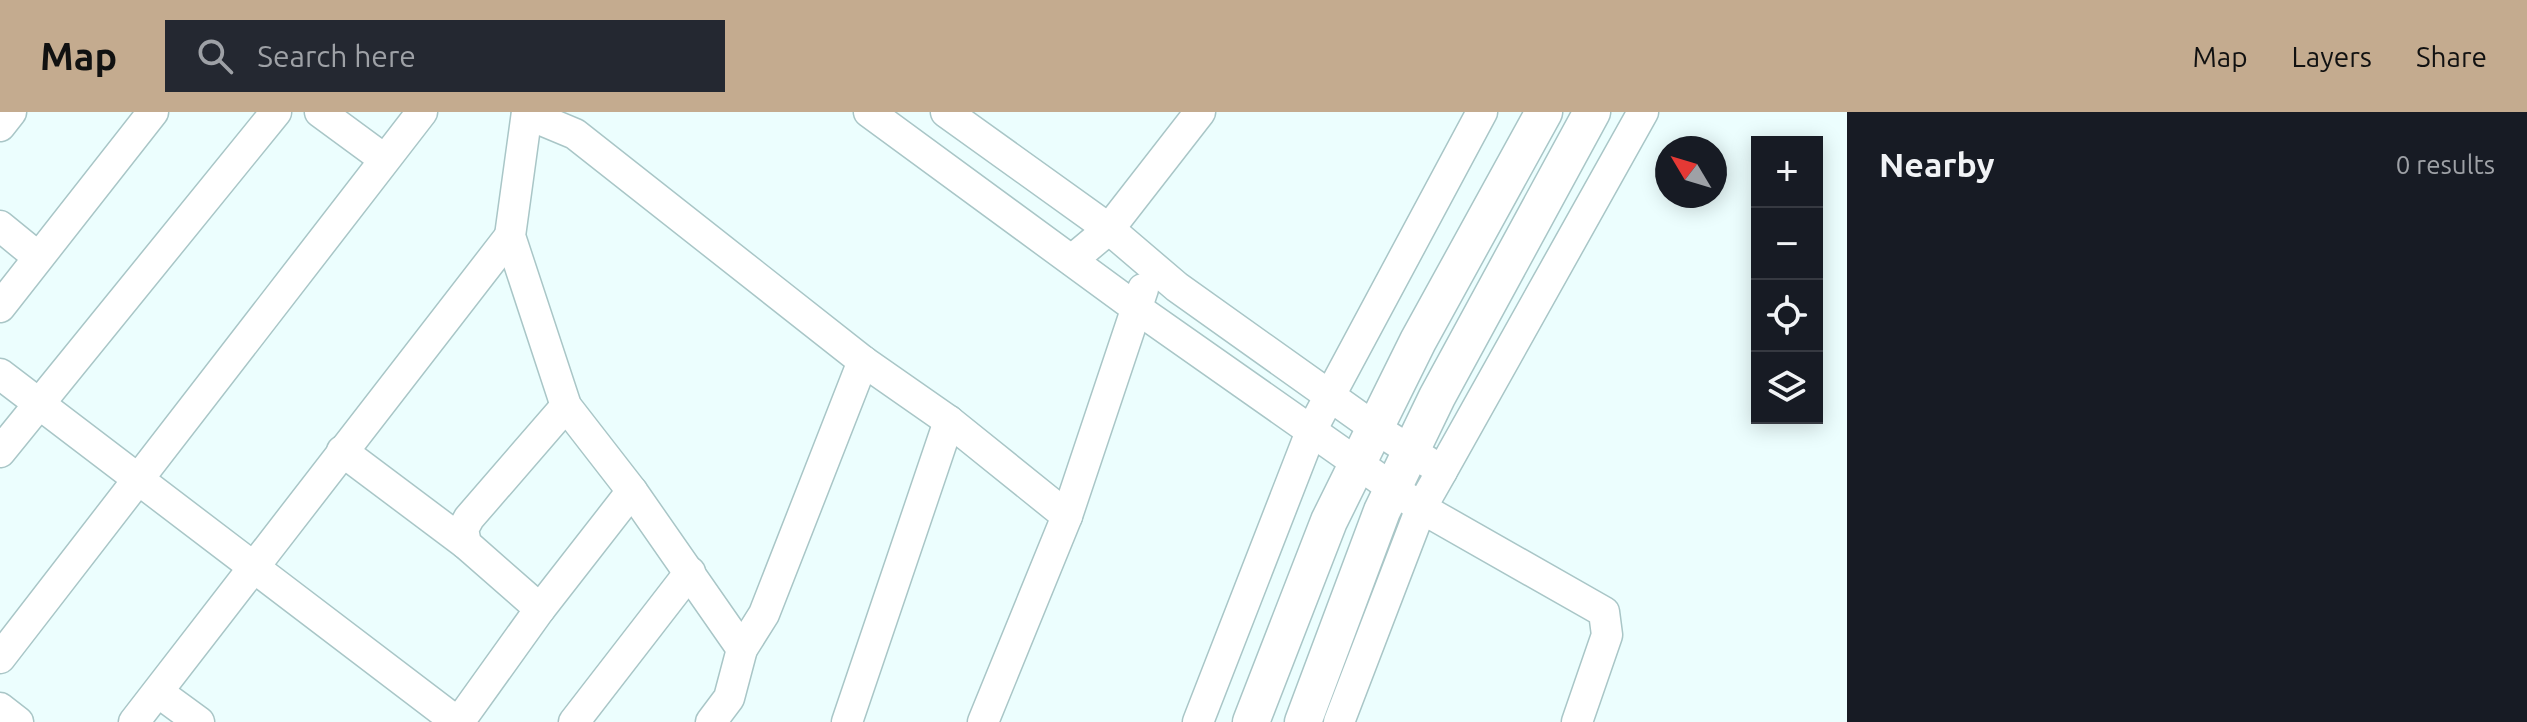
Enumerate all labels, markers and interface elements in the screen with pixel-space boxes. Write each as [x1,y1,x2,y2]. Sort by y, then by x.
search box [165,20,725,92]
icon: search [193,34,237,78]
text: Map [40,35,117,77]
text: Search here [257,39,416,73]
text: Map [2192,41,2248,72]
text: Layers [2292,41,2372,72]
text: Share [2416,41,2487,72]
north arrow [1655,136,1727,208]
map controls [1751,136,1823,424]
button: + [1751,136,1823,208]
text: Nearby [1879,145,1994,183]
text: 0 results [2396,150,2495,179]
button: − [1751,208,1823,280]
button: locate [1751,280,1823,352]
button: layers [1751,352,1823,424]

